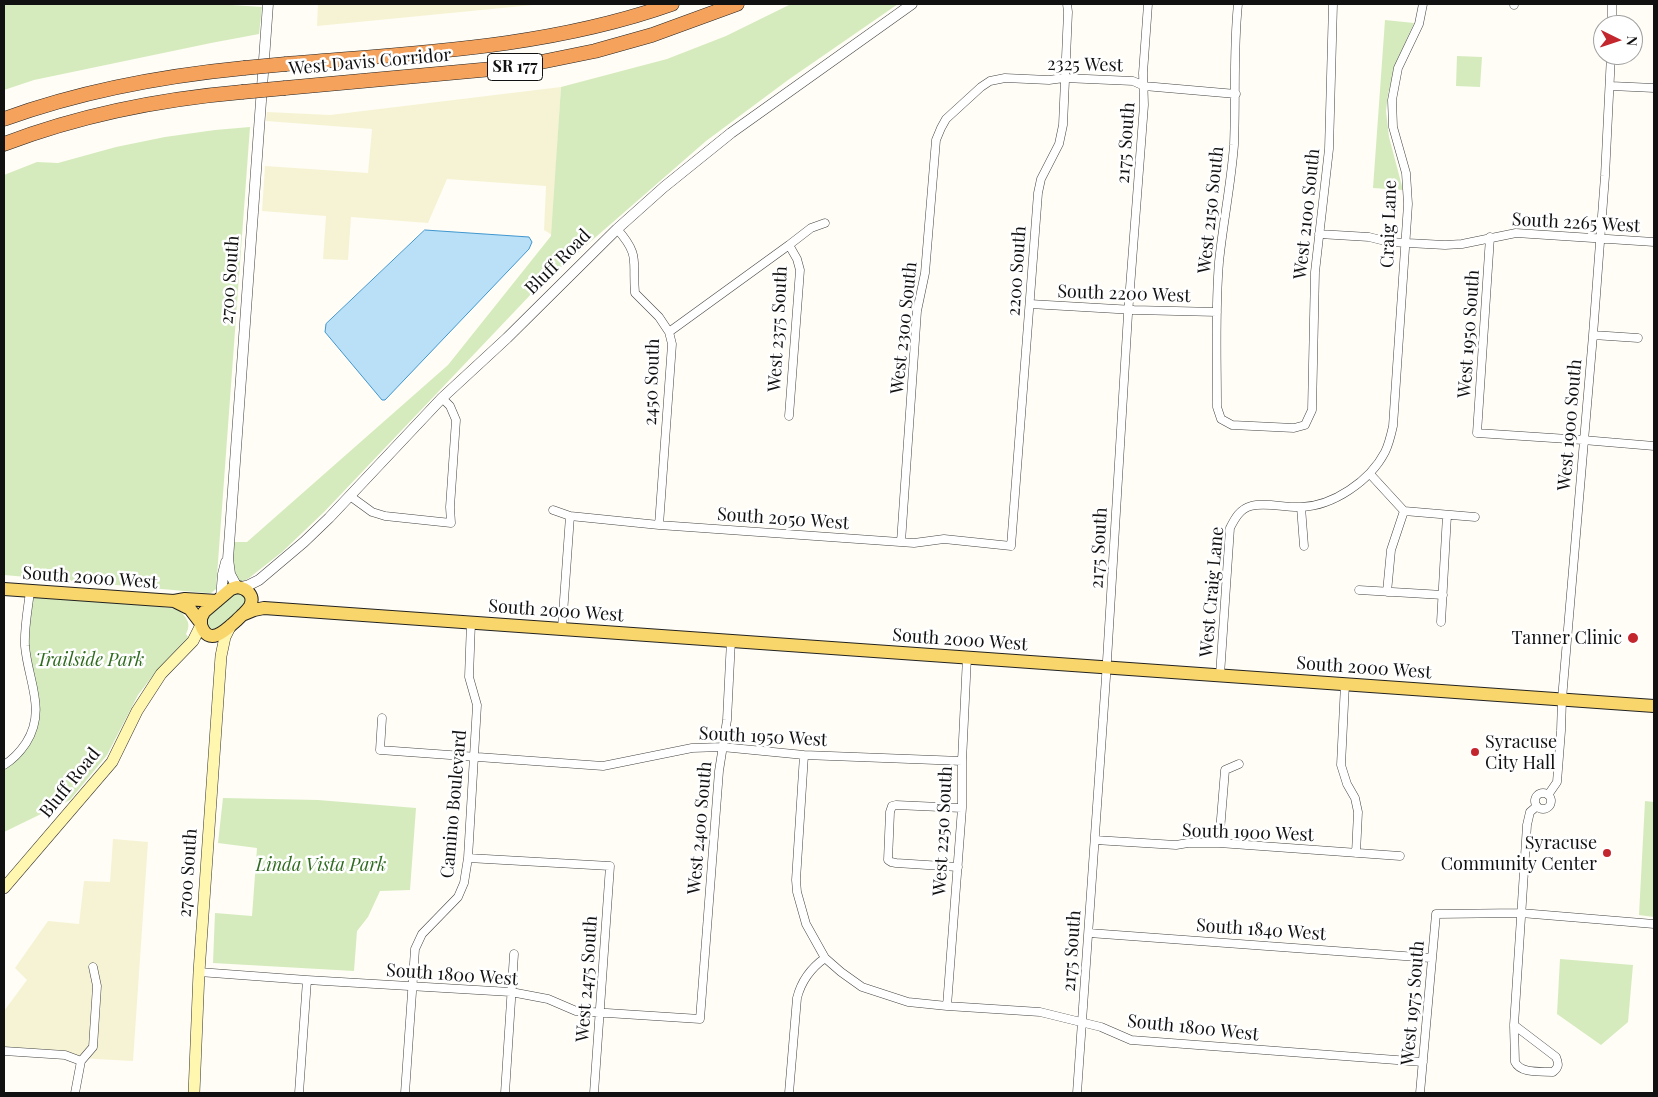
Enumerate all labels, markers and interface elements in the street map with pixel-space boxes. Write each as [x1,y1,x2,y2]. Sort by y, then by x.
north arrow [1593,15,1643,65]
text: N [1623,35,1642,47]
street label: West Davis Corridor [288,44,452,80]
road number: SR 177 [488,54,542,80]
street label: 2325 West [1047,54,1123,76]
street label: 2175 South [1112,102,1140,184]
street label: West 2150 South [1194,145,1228,275]
street label: West 2100 South [1289,148,1325,280]
street label: Craig Lane [1377,180,1401,268]
street label: South 2265 West [1511,209,1641,237]
street label: Bluff Road [521,225,595,299]
street label: 2200 South [1003,225,1031,317]
street label: 2700 South [216,235,244,325]
street label: West 2300 South [886,261,922,395]
street label: West 2375 South [764,265,792,393]
street label: West 1950 South [1454,269,1484,399]
street label: South 2200 West [1057,281,1191,307]
street label: 2450 South [640,338,664,426]
street label: West 1900 South [1553,358,1587,492]
street label: South 2050 West [716,504,850,534]
street label: 2175 South [1086,507,1112,589]
street label: West Craig Lane [1196,526,1228,658]
street label: South 2000 West [22,562,158,594]
street label: South 2000 West [488,595,624,627]
street label: South 2000 West [892,624,1028,656]
place label: Tanner Clinic [1511,627,1622,649]
marker: Tanner Clinic [1626,631,1640,645]
park label: Trailside Park [36,649,144,671]
street label: South 2000 West [1296,652,1432,684]
street label: South 1950 West [698,723,828,751]
street label: Camino Boulevard [437,729,471,879]
place label: Syracuse City Hall [1485,731,1557,774]
street label: Bluff Road [35,744,105,822]
marker: Syracuse City Hall [1469,746,1481,758]
street label: West 2400 South [683,760,717,896]
street label: West 2250 South [929,765,957,897]
street label: South 1900 West [1182,820,1314,846]
street label: 2700 South [174,828,202,918]
place label: Syracuse Community Center [1441,832,1597,874]
marker: Syracuse Community Center [1601,847,1613,859]
park label: Linda Vista Park [256,854,386,876]
street label: 2175 South [1058,910,1086,992]
street label: West 2475 South [572,915,602,1043]
street label: South 1840 West [1195,915,1327,945]
street label: West 1975 South [1397,940,1429,1066]
street label: South 1800 West [385,960,519,990]
street label: South 1800 West [1126,1010,1260,1046]

